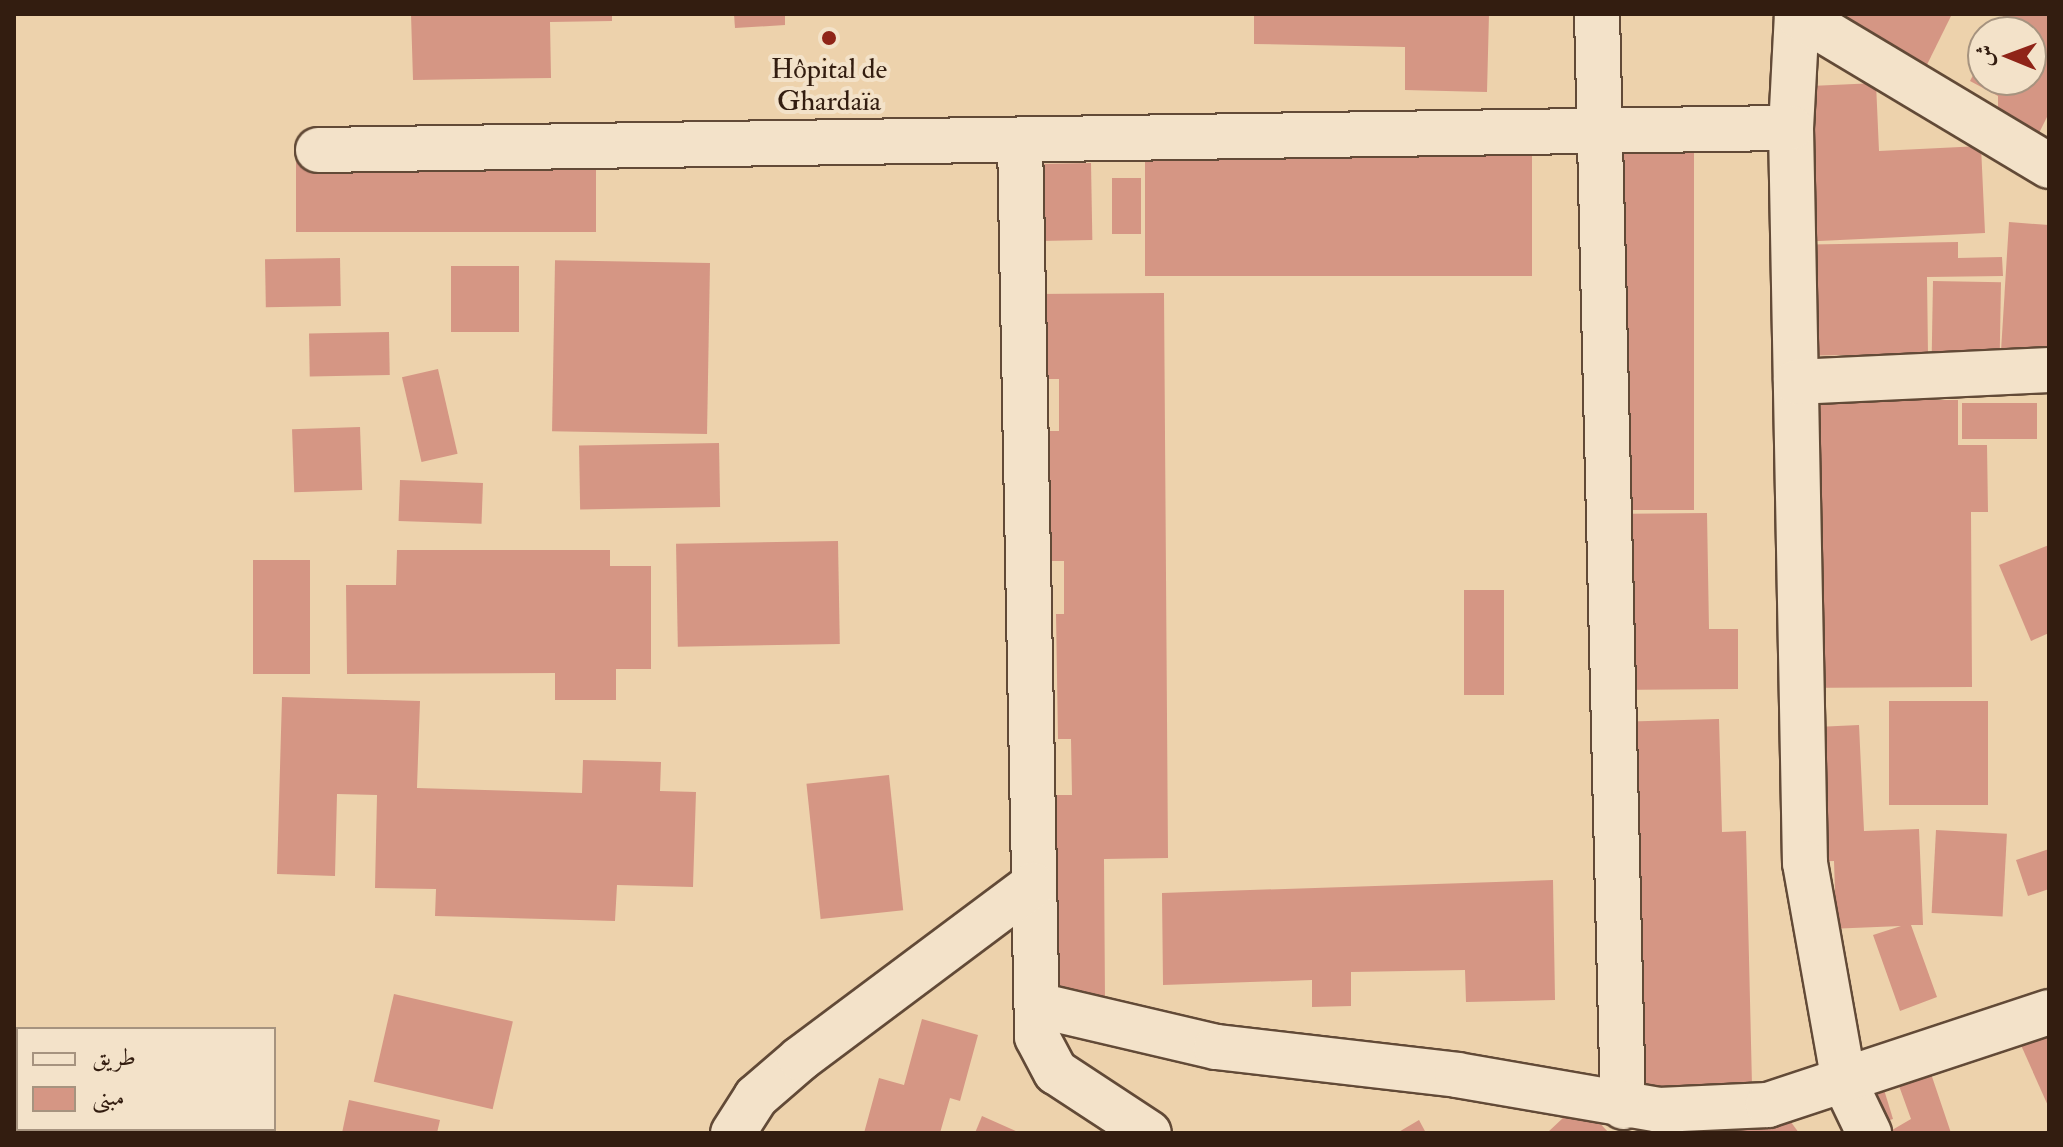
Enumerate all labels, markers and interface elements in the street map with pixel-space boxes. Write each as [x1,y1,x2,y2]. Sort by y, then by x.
north arrow [1967,16,2047,96]
marker: Hôpital de Ghardaïa [818,27,840,49]
text: ش [1971,44,1999,67]
place label: Hôpital de Ghardaïa [771,53,887,119]
legend [16,1027,276,1131]
text: طريق [92,1042,136,1073]
text: مبنى [92,1082,125,1113]

